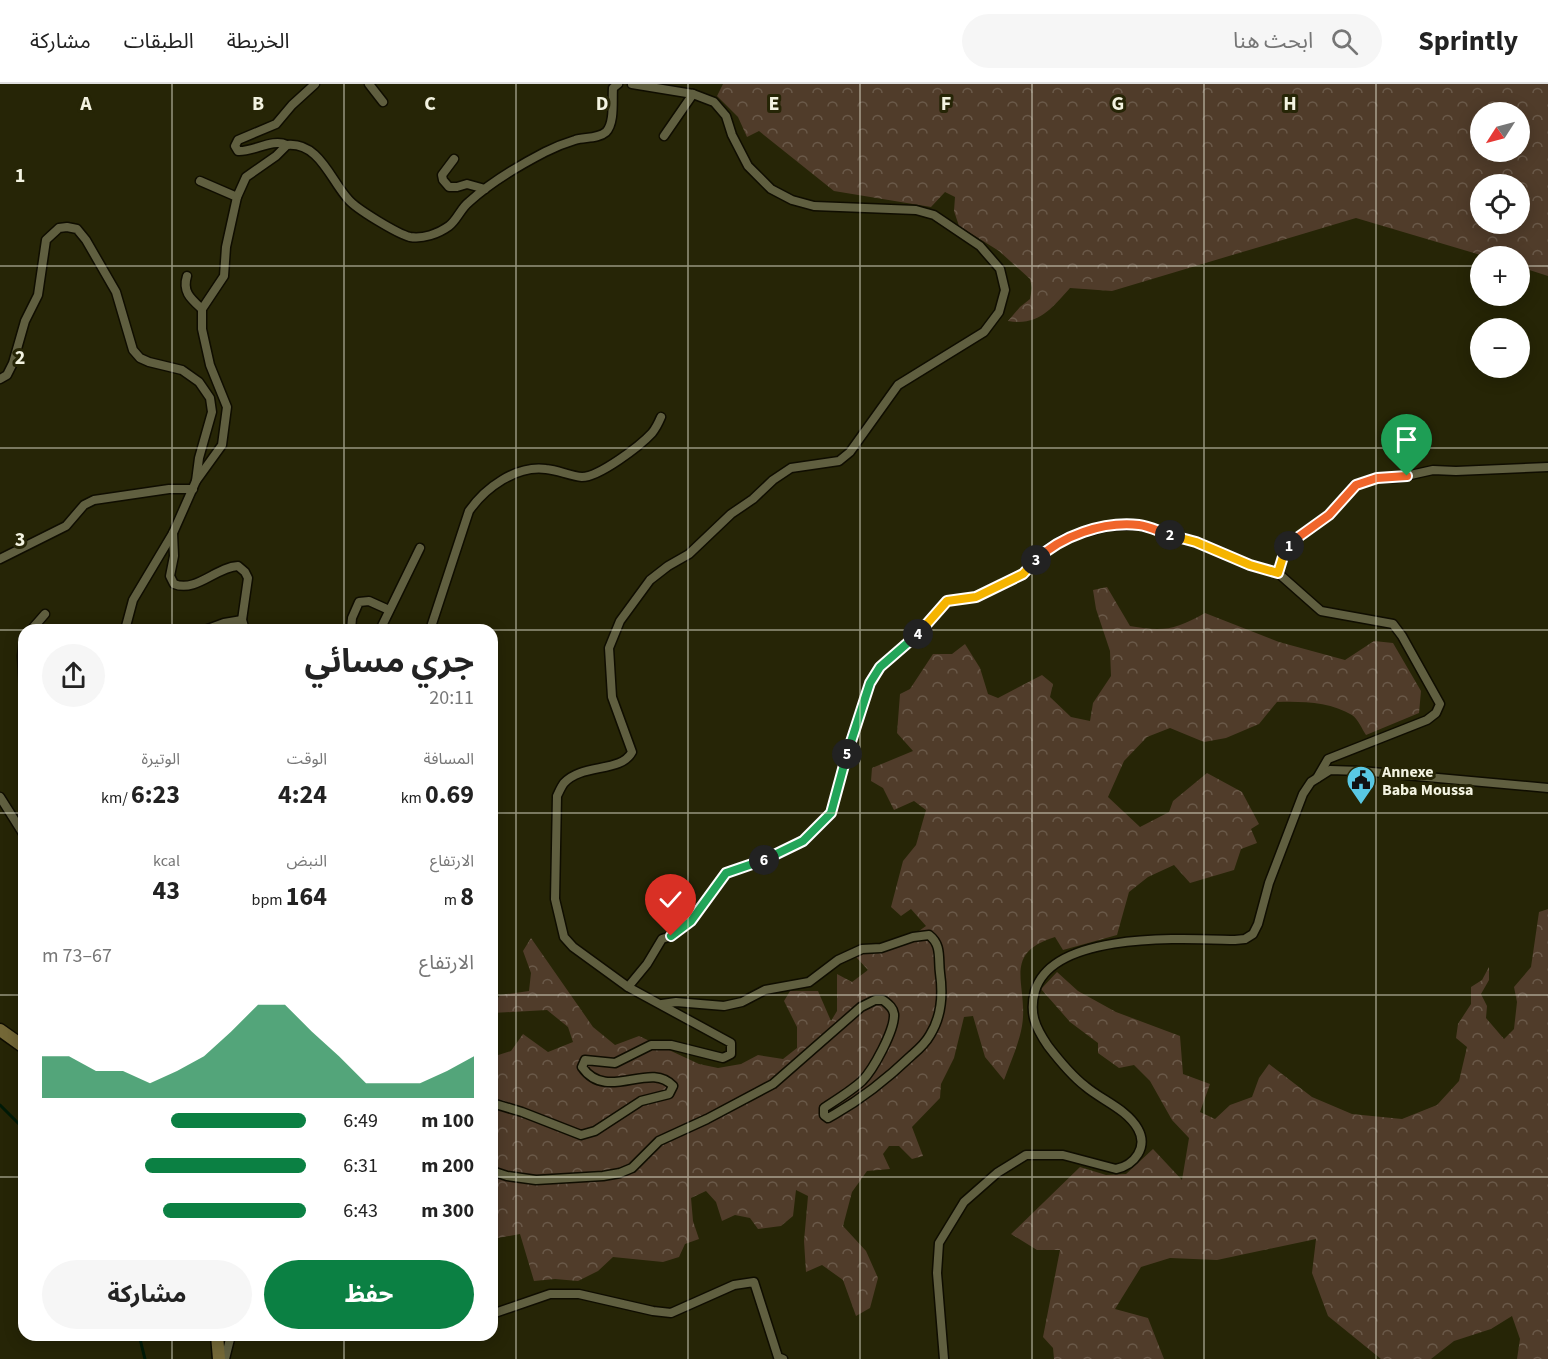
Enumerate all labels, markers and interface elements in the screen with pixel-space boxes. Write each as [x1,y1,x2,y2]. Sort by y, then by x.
search box [962,14,1382,68]
text: Sprintly [1418,21,1518,61]
text: ابحث هنا [1233,25,1313,57]
icon: search [1328,25,1361,58]
text: مشاركة [30,26,91,56]
text: الطبقات [124,26,194,56]
text: الخريطة [227,26,290,56]
text: A [79,90,92,118]
text: B [252,90,264,118]
text: C [424,90,436,118]
text: D [596,90,608,118]
text: E [769,90,779,118]
text: F [941,90,951,118]
text: G [1112,90,1124,118]
text: H [1283,90,1297,118]
north arrow [1470,102,1530,162]
map controls [1470,102,1530,378]
text: 1 [15,162,25,190]
button: locate [1470,174,1530,234]
button: + [1470,246,1530,306]
button: − [1470,318,1530,378]
text: 2 [15,344,25,372]
pin [1381,414,1432,476]
icon: arrive [1390,423,1423,456]
pin: 2 [1155,520,1185,550]
text: 2 [1166,524,1174,546]
text: 3 [15,526,25,554]
pin: 1 [1274,531,1304,561]
text: 1 [1285,535,1293,557]
pin: 3 [1021,545,1051,575]
text: 3 [1032,549,1040,571]
pin: 4 [903,619,933,649]
text: 4 [914,623,922,645]
text: جري مسائي [305,638,474,685]
button: share [42,644,105,707]
text: 20:11 [429,684,474,712]
pin: 5 [832,739,862,769]
text: 5 [843,743,851,765]
text: الوتيرة [142,748,180,770]
text: الوقت [287,748,327,770]
text: المسافة [424,748,474,770]
place label: Annexe Baba Moussa [1381,761,1474,801]
public building icon: Annexe Baba Moussa [1345,764,1377,806]
text: 6:23 [131,776,180,813]
text: 4:24 [278,776,327,813]
text: 0.69 [425,776,474,813]
text: /km [101,787,131,809]
text: km [401,787,425,809]
pin: 6 [749,845,779,875]
text: 6 [760,849,768,871]
text: kcal [153,850,180,872]
text: النبض [286,850,327,872]
text: الارتفاع [430,850,474,872]
text: 43 [153,872,180,909]
pin [645,874,696,936]
text: 164 [286,878,327,915]
text: 8 [460,878,474,915]
icon: check [654,883,687,916]
text: bpm [252,889,286,911]
text: m [444,889,460,911]
text: 67–73 m [42,942,112,970]
text: الارتفاع [419,949,474,977]
text: 6:49 [343,1107,378,1135]
text: 100 m [421,1107,474,1135]
text: 6:31 [343,1152,378,1180]
text: 200 m [421,1152,474,1180]
text: 6:43 [343,1197,378,1225]
text: 300 m [421,1197,474,1225]
button: مشاركة [42,1260,252,1329]
button: حفظ [264,1260,474,1329]

